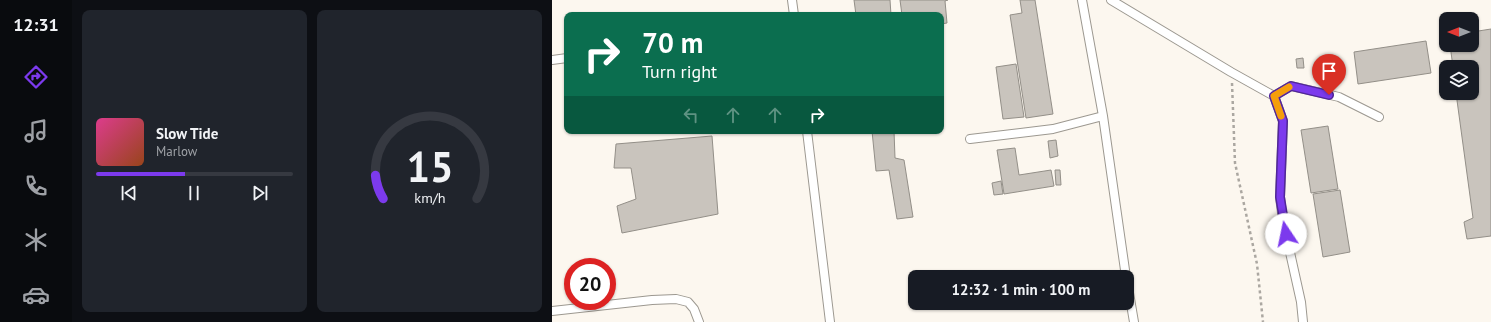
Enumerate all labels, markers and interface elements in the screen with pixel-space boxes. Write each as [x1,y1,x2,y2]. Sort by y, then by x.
north arrow [1439,12,1479,52]
map controls [1439,12,1479,100]
text: 12:31 [13,13,59,36]
text: 70 m [642,24,703,61]
icon: right [576,28,628,80]
pin [1312,54,1346,95]
text: Turn right [642,60,717,83]
icon: arrive [1318,60,1340,82]
button: layers [1439,60,1479,100]
icon: directions [22,63,50,91]
icon: left [680,104,702,126]
icon: ahead [722,104,744,126]
icon: ahead [764,104,786,126]
icon: right [806,104,828,126]
icon: music [22,117,50,145]
text: Slow Tide [156,124,218,143]
text: 15 [406,140,453,193]
text: Marlow [156,143,197,160]
icon: phone [22,172,50,200]
icon: previous [118,182,140,204]
icon: pause [183,182,205,204]
icon: next [249,182,271,204]
text: km/h [414,188,445,207]
position arrow [1265,213,1307,255]
icon: climate [22,226,50,254]
speed limit sign: 20 [564,258,616,310]
text: 12:32 · 1 min · 100 m [952,280,1090,299]
icon: car [22,281,50,309]

